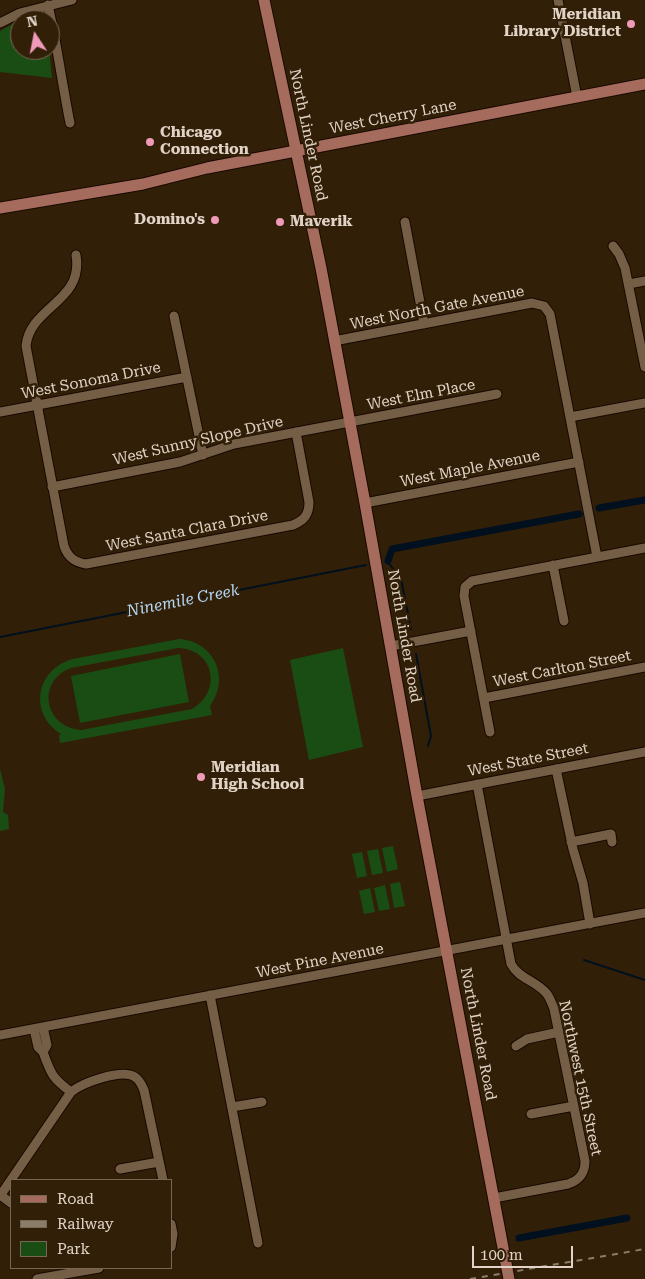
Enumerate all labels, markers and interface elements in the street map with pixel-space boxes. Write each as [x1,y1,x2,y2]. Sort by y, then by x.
place label: Meridian Library District [504,6,621,41]
north arrow [10,10,60,60]
text: N [26,12,39,30]
marker: Meridian Library District [625,18,637,30]
street label: North Linder Road [285,67,331,203]
street label: West Cherry Lane [328,96,458,138]
place label: Chicago Connection [160,124,249,159]
marker: Chicago Connection [144,136,156,148]
place label: Domino's [134,211,205,229]
place label: Maverik [290,213,353,231]
marker: Domino's [209,214,221,226]
marker: Maverik [274,216,286,228]
street label: West North Gate Avenue [348,282,526,334]
street label: West Sonoma Drive [20,359,162,403]
street label: West Elm Place [365,376,477,414]
street label: West Sunny Slope Drive [111,413,285,469]
street label: West Maple Avenue [399,447,541,491]
street label: West Santa Clara Drive [104,506,270,556]
street label: North Linder Road [383,568,425,704]
water label: Ninemile Creek [125,581,241,621]
street label: West Carlton Street [491,647,633,691]
street label: West State Street [466,739,590,781]
place label: Meridian High School [211,759,304,794]
marker: Meridian High School [195,771,207,783]
street label: West Pine Avenue [255,940,385,982]
street label: North Linder Road [456,966,500,1102]
street label: Northwest 15th Street [555,999,605,1157]
legend [10,1179,172,1269]
text: Road [57,1190,94,1208]
text: Railway [57,1215,114,1233]
scale bar [475,1236,576,1268]
text: Park [57,1240,90,1258]
text: 100 m [480,1246,523,1264]

